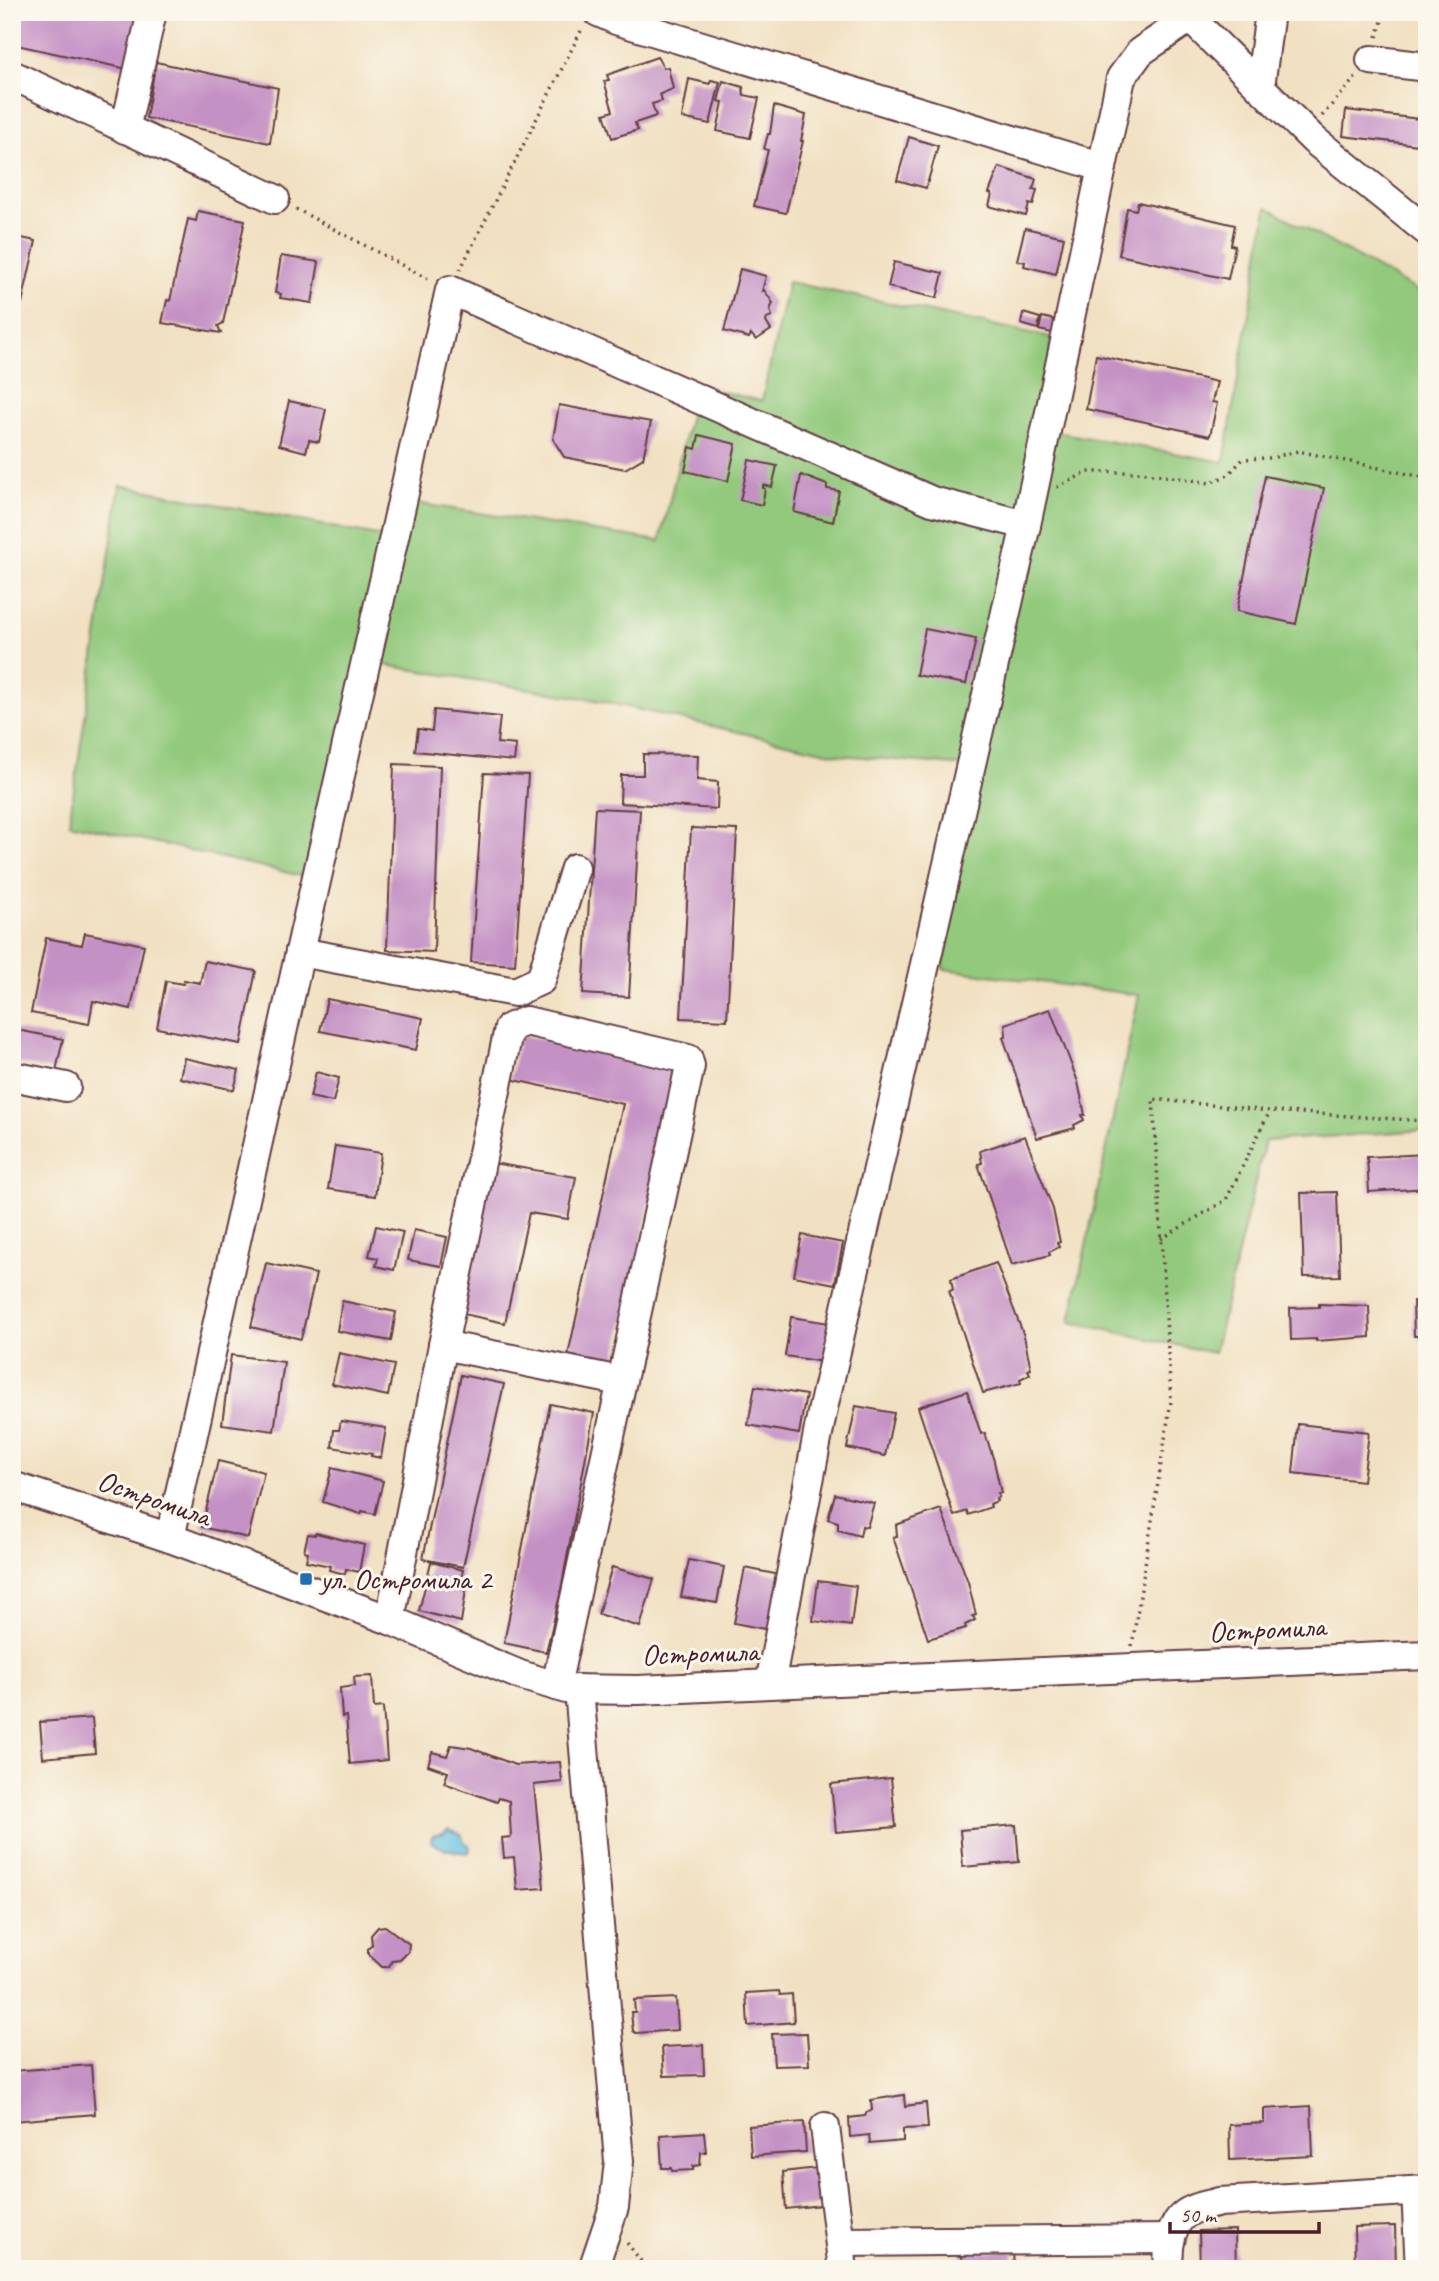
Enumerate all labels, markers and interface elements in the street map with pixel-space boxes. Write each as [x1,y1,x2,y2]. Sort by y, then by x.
street label: Остромила [93,1461,218,1536]
place label: ул. Остромила 2 [318,1560,494,1598]
marker: ул. Остромила 2 [298,1571,314,1587]
street label: Остромила [1208,1607,1329,1651]
street label: Остромила [641,1632,762,1674]
scale bar [1170,2190,1318,2234]
text: 50 m [1180,2202,1218,2228]

